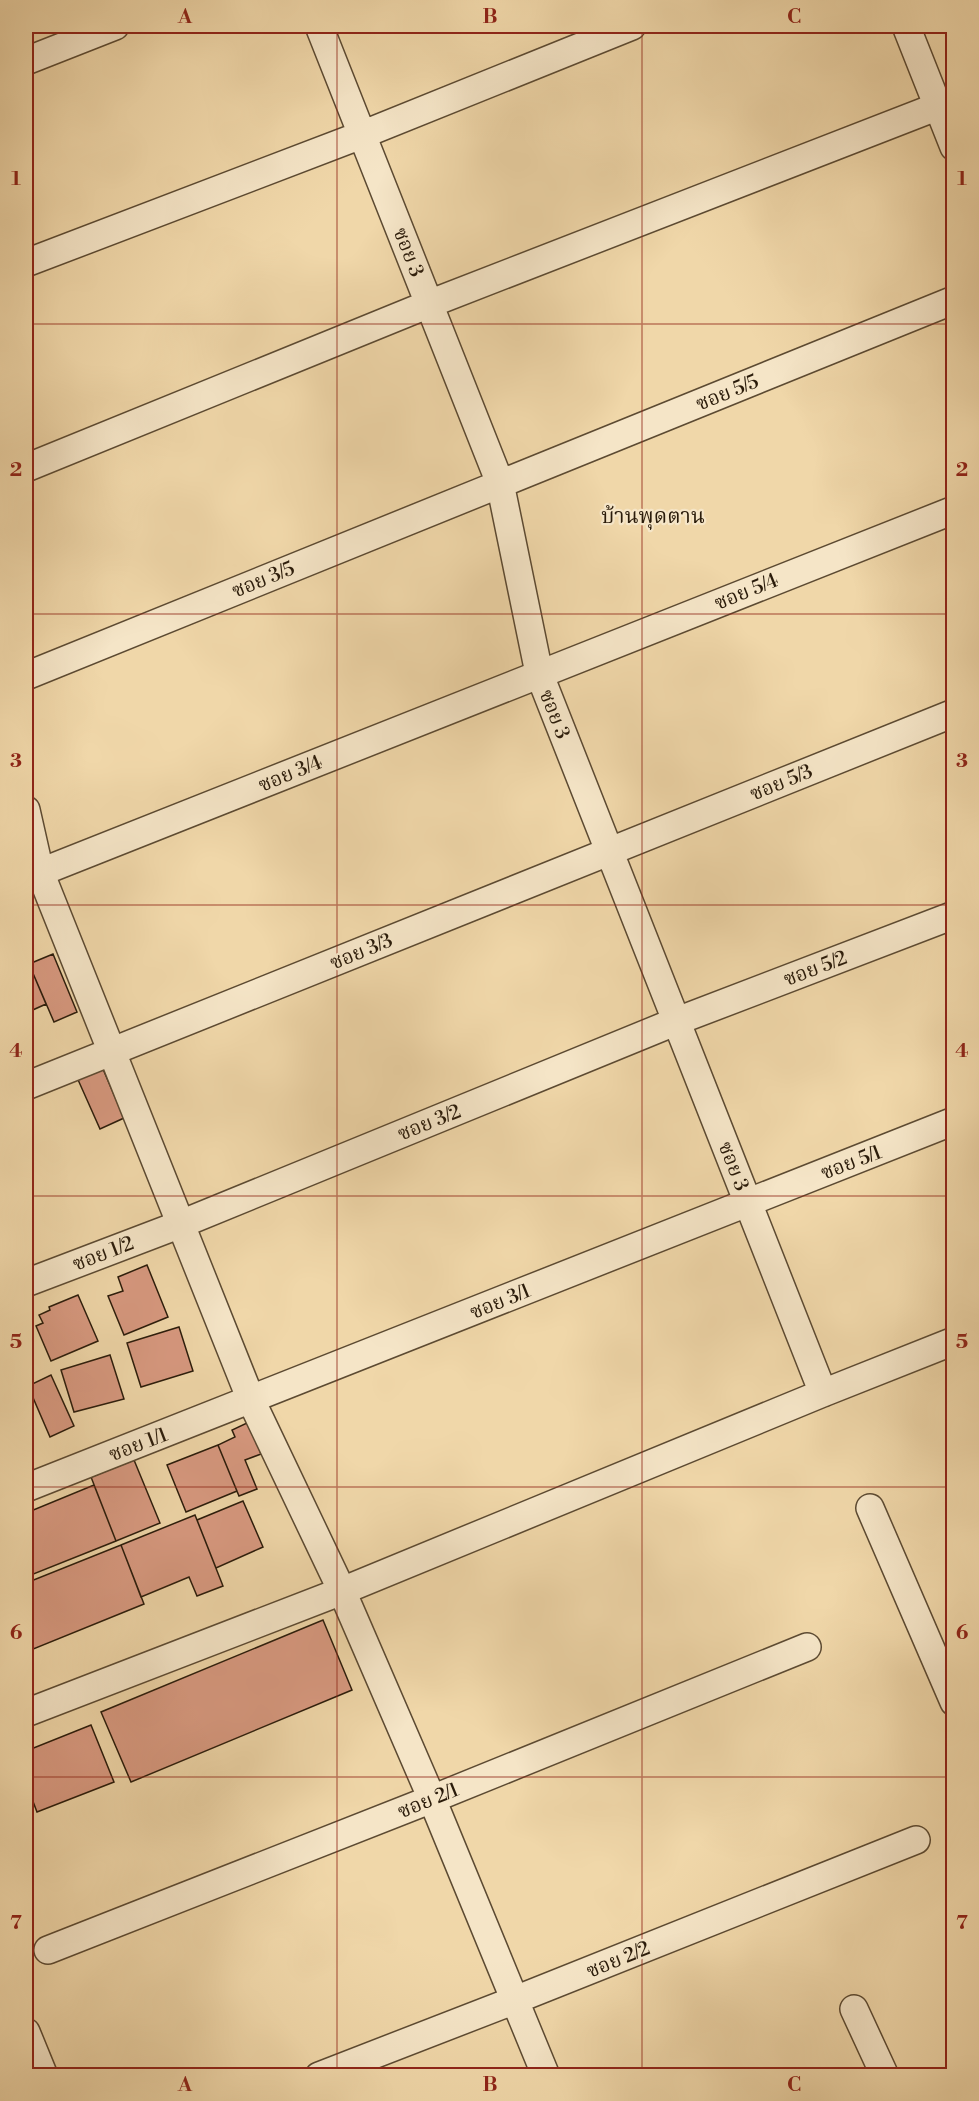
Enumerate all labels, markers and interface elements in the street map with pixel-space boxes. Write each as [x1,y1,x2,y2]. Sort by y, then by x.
text: A [177,5,193,30]
text: B [482,5,498,30]
text: C [787,5,801,30]
text: 1 [11,167,21,192]
text: 1 [957,167,967,192]
street label: ซอย 3 [387,224,428,281]
street label: ซอย 5/5 [692,369,763,417]
text: 2 [10,458,22,483]
text: 2 [956,458,968,483]
district label: บ้านพุดตาน [601,504,705,530]
street label: ซอย 3/5 [228,556,299,604]
street label: ซอย 5/4 [711,568,782,616]
street label: ซอย 3 [533,686,574,743]
text: 3 [10,749,22,774]
text: 3 [956,749,968,774]
street label: ซอย 3/4 [255,750,326,798]
street label: ซอย 5/3 [746,759,817,807]
street label: ซอย 3/3 [326,928,397,976]
street label: ซอย 5/2 [780,946,851,993]
text: 4 [9,1039,23,1064]
text: 4 [955,1039,969,1064]
street label: ซอย 3/2 [394,1099,465,1147]
street label: ซอย 3 [712,1138,753,1195]
street label: ซอย 5/1 [818,1140,886,1186]
street label: ซอย 1/2 [69,1231,138,1277]
street label: ซอย 3/1 [467,1279,535,1326]
text: 5 [10,1330,22,1355]
text: 5 [956,1330,968,1355]
street label: ซอย 1/1 [106,1423,172,1468]
text: 6 [10,1621,23,1646]
text: 6 [956,1621,969,1646]
street label: ซอย 2/1 [394,1778,463,1825]
text: 7 [10,1911,22,1936]
text: 7 [956,1911,968,1936]
street label: ซอย 2/2 [583,1936,654,1984]
text: A [177,2073,193,2098]
text: B [482,2073,498,2098]
text: C [787,2073,801,2098]

